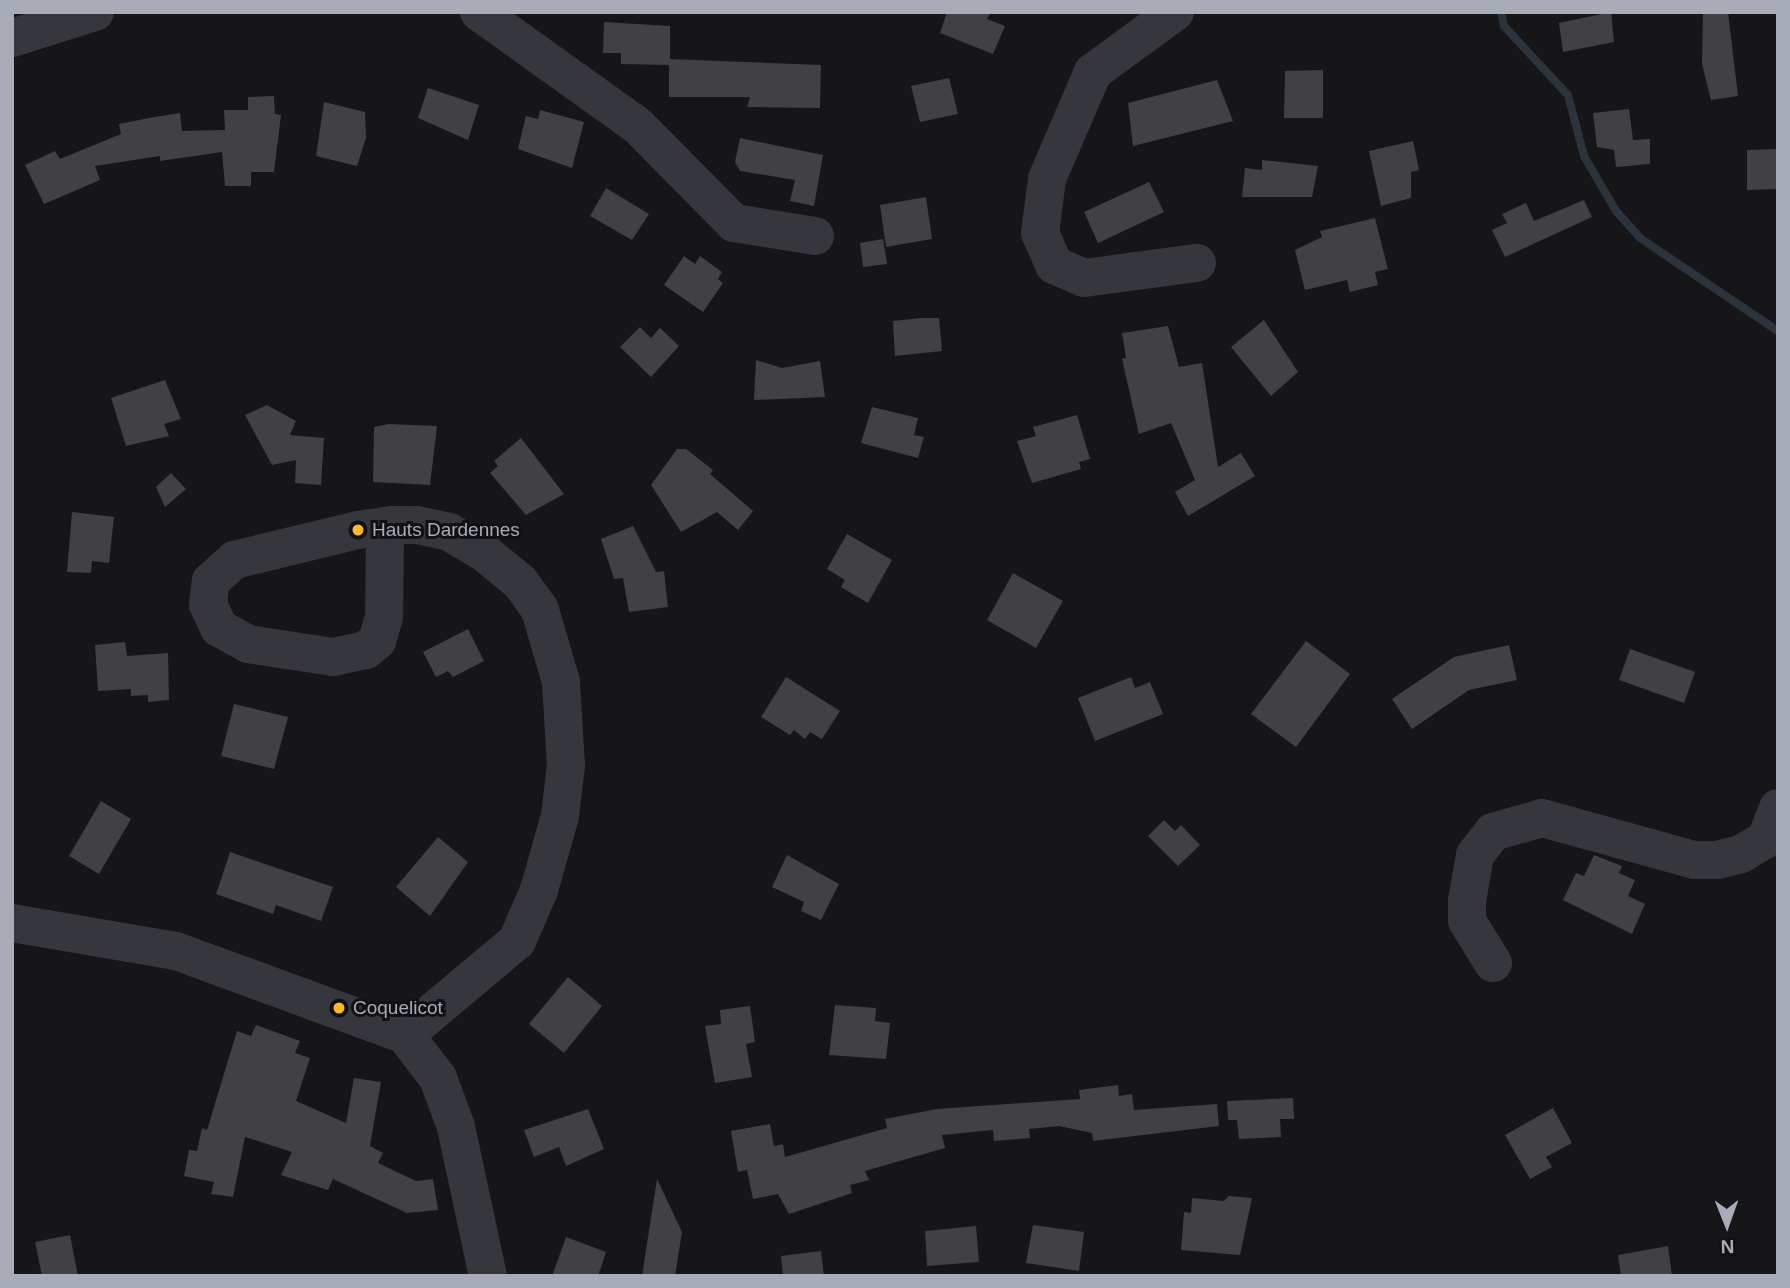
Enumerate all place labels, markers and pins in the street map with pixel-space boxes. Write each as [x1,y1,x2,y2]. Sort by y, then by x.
place label: Hauts Dardennes [372,519,520,541]
marker: Hauts Dardennes [350,522,366,538]
place label: Coquelicot [353,997,443,1019]
marker: Coquelicot [331,1000,347,1016]

